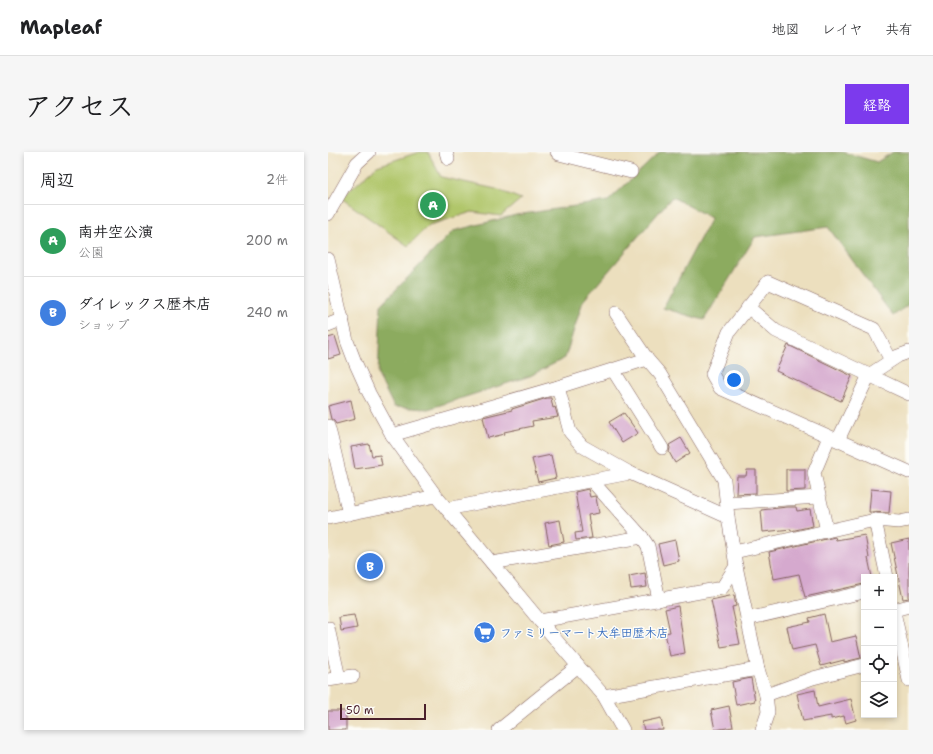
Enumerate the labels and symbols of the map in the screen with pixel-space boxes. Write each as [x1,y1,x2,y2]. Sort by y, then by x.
pin: A [420,190,446,220]
your location [724,370,744,390]
pin: B [357,551,383,581]
supermarket icon: ファミリーマート大牟田歴木店 [471,620,497,646]
place label: ファミリーマート大牟田歴木店 [500,625,668,641]
scale bar [340,702,426,721]

